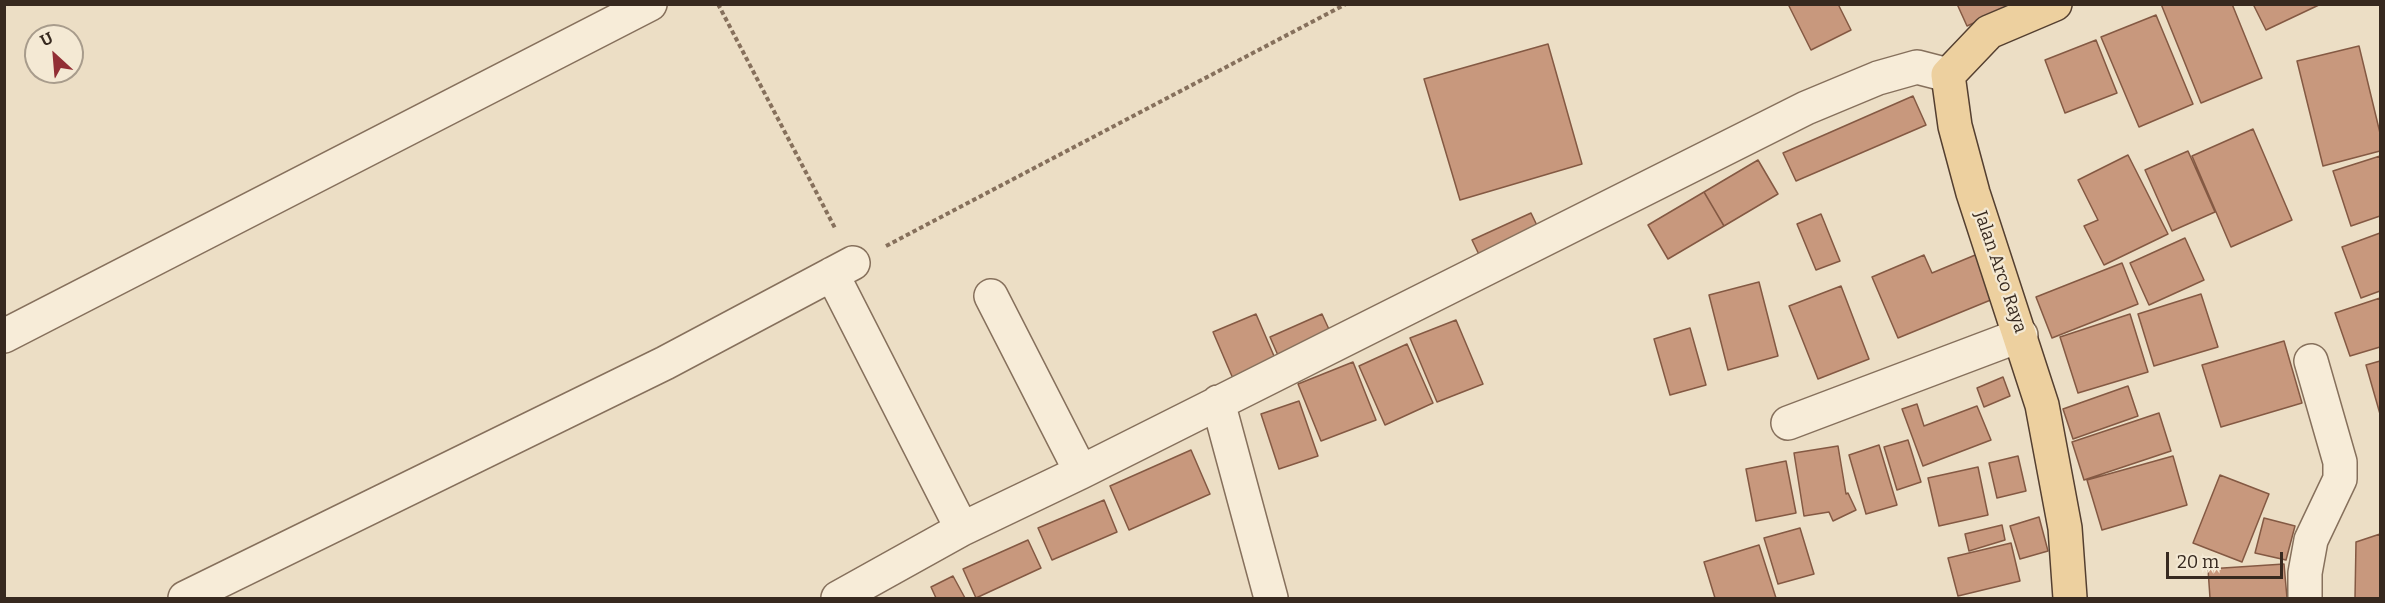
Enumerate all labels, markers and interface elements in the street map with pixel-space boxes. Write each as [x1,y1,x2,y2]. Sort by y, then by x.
north arrow [24,24,84,84]
text: U [37,28,56,50]
street label: Jalan Arco Raya [1969,208,2031,336]
scale bar [2169,540,2286,578]
text: 20 m [2177,551,2219,573]

